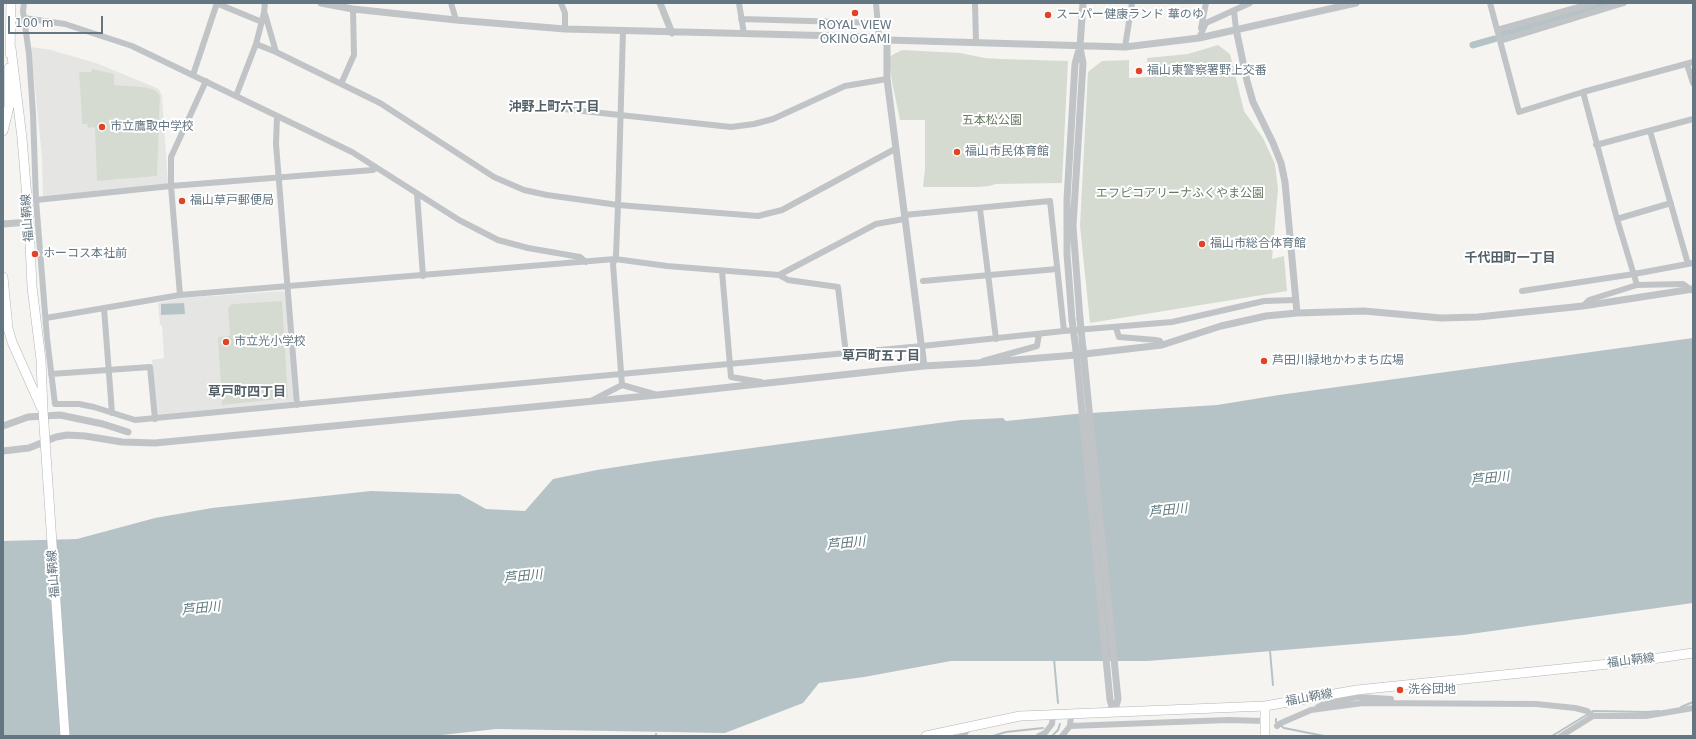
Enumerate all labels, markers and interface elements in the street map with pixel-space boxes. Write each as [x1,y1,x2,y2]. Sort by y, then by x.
scale bar [10,8,105,34]
marker: ROYAL VIEW OKINOGAMI [850,8,860,18]
place label: スーパー健康ランド 華のゆ [1056,8,1204,22]
marker: スーパー健康ランド 華のゆ [1043,10,1053,20]
text: 100 m [15,16,53,30]
place label: ROYAL VIEW OKINOGAMI [818,19,892,47]
place label: 福山東警察署野上交番 [1147,64,1267,78]
marker: 福山東警察署野上交番 [1134,66,1144,76]
district label: 沖野上町六丁目 [509,100,599,116]
park label: 五本松公園 [962,114,1022,128]
place label: 市立鷹取中学校 [110,120,194,134]
marker: 市立鷹取中学校 [97,122,107,132]
place label: 福山市民体育館 [965,145,1049,159]
marker: 福山市民体育館 [952,147,962,157]
park label: エフピコアリーナふくやま公園 [1096,187,1264,201]
street label: 福山鞆線 [19,194,37,242]
place label: 福山草戸郵便局 [190,194,274,208]
marker: 福山草戸郵便局 [177,196,187,206]
place label: 福山市総合体育館 [1210,237,1306,251]
marker: 福山市総合体育館 [1197,239,1207,249]
place label: ホーコス本社前 [43,247,127,261]
marker: ホーコス本社前 [30,249,40,259]
district label: 千代田町一丁目 [1465,251,1555,267]
place label: 市立光小学校 [234,335,306,349]
marker: 市立光小学校 [221,337,231,347]
district label: 草戸町五丁目 [842,349,920,365]
place label: 芦田川緑地かわまち広場 [1272,354,1404,368]
marker: 芦田川緑地かわまち広場 [1259,356,1269,366]
district label: 草戸町四丁目 [208,385,286,401]
water label: 芦田川 [1470,469,1510,489]
water label: 芦田川 [1148,501,1188,521]
water label: 芦田川 [826,534,866,554]
street label: 福山鞆線 [45,550,63,598]
water label: 芦田川 [503,567,543,587]
water label: 芦田川 [181,599,221,619]
street label: 福山鞆線 [1606,651,1656,671]
place label: 洗谷団地 [1408,683,1456,697]
marker: 洗谷団地 [1395,685,1405,695]
street label: 福山鞆線 [1284,687,1334,709]

